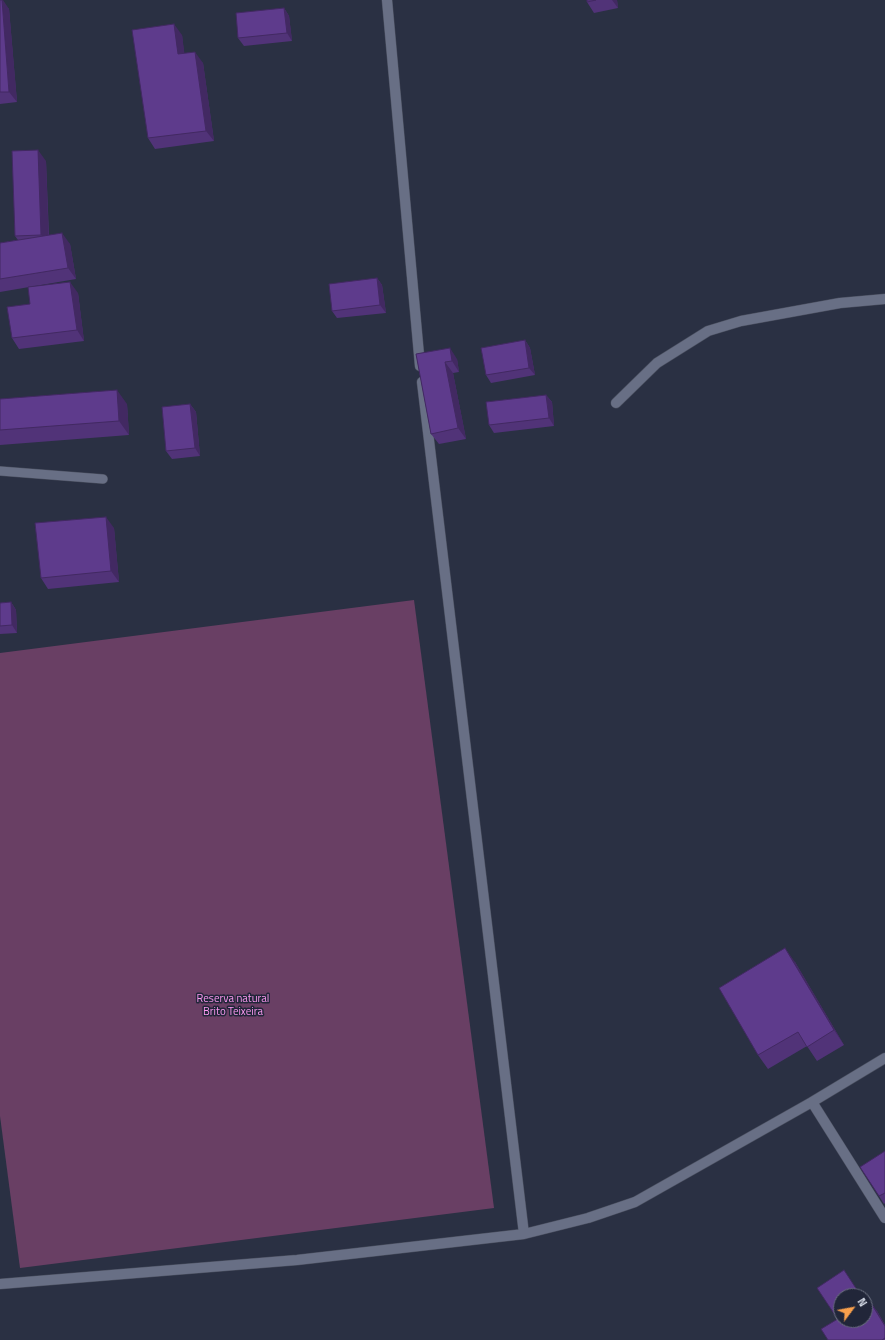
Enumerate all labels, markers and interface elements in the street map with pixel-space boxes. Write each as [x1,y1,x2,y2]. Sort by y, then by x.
park label: Reserva natural Brito Teixeira [197,992,269,1018]
north arrow [833,1288,873,1328]
text: N [854,1295,871,1310]

